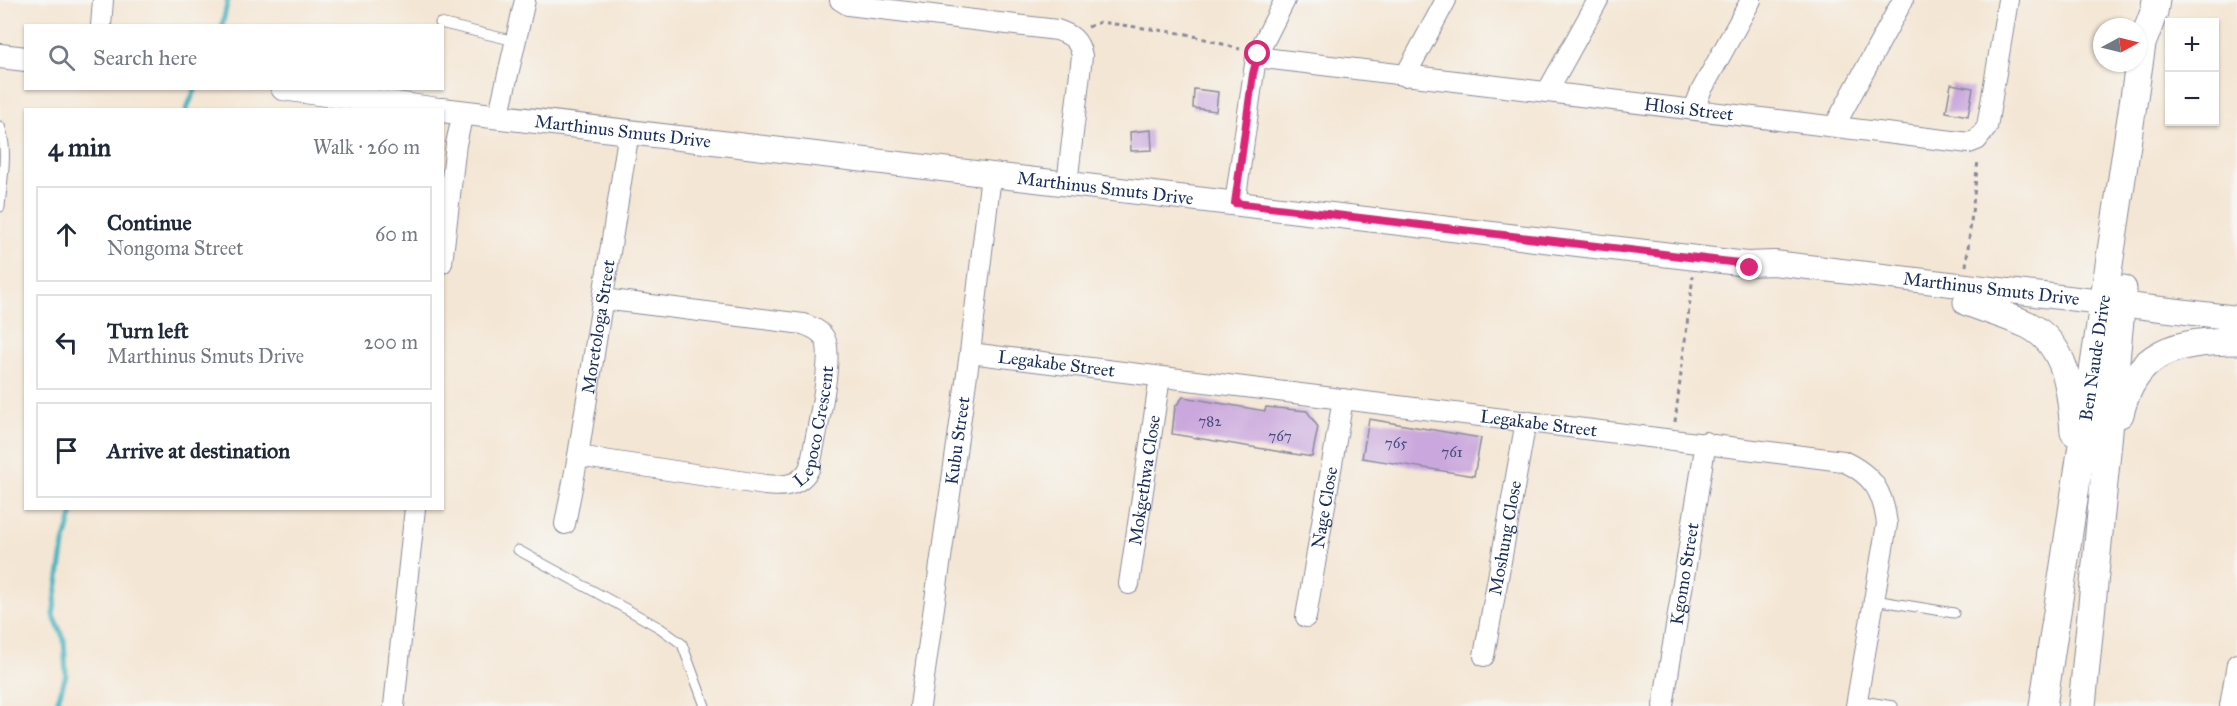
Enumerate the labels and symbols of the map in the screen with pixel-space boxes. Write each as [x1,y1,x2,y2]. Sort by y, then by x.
north arrow [2093,18,2147,72]
route start [1244,40,1270,66]
street label: Hlosi Street [1643,93,1735,126]
street label: Marthinus Smuts Drive [533,110,712,153]
street label: Marthinus Smuts Drive [1016,167,1195,210]
route end [1736,254,1762,280]
street label: Moretologa Street [577,257,620,396]
street label: Marthinus Smuts Drive [1902,267,2081,310]
street label: Ben Naude Drive [2075,293,2115,422]
street label: Legakabe Street [997,346,1117,382]
street label: Lepoco Crescent [789,364,838,492]
street label: Kubu Street [940,394,975,486]
street label: Legakabe Street [1479,405,1599,442]
house number: 782 [1198,412,1222,430]
street label: Mokgethwa Close [1124,413,1165,547]
house number: 767 [1268,427,1292,445]
house number: 765 [1385,434,1407,452]
house number: 761 [1441,443,1463,461]
street label: Nage Close [1307,465,1342,550]
street label: Moshung Close [1484,479,1526,597]
street label: Kgomo Street [1665,520,1704,626]

